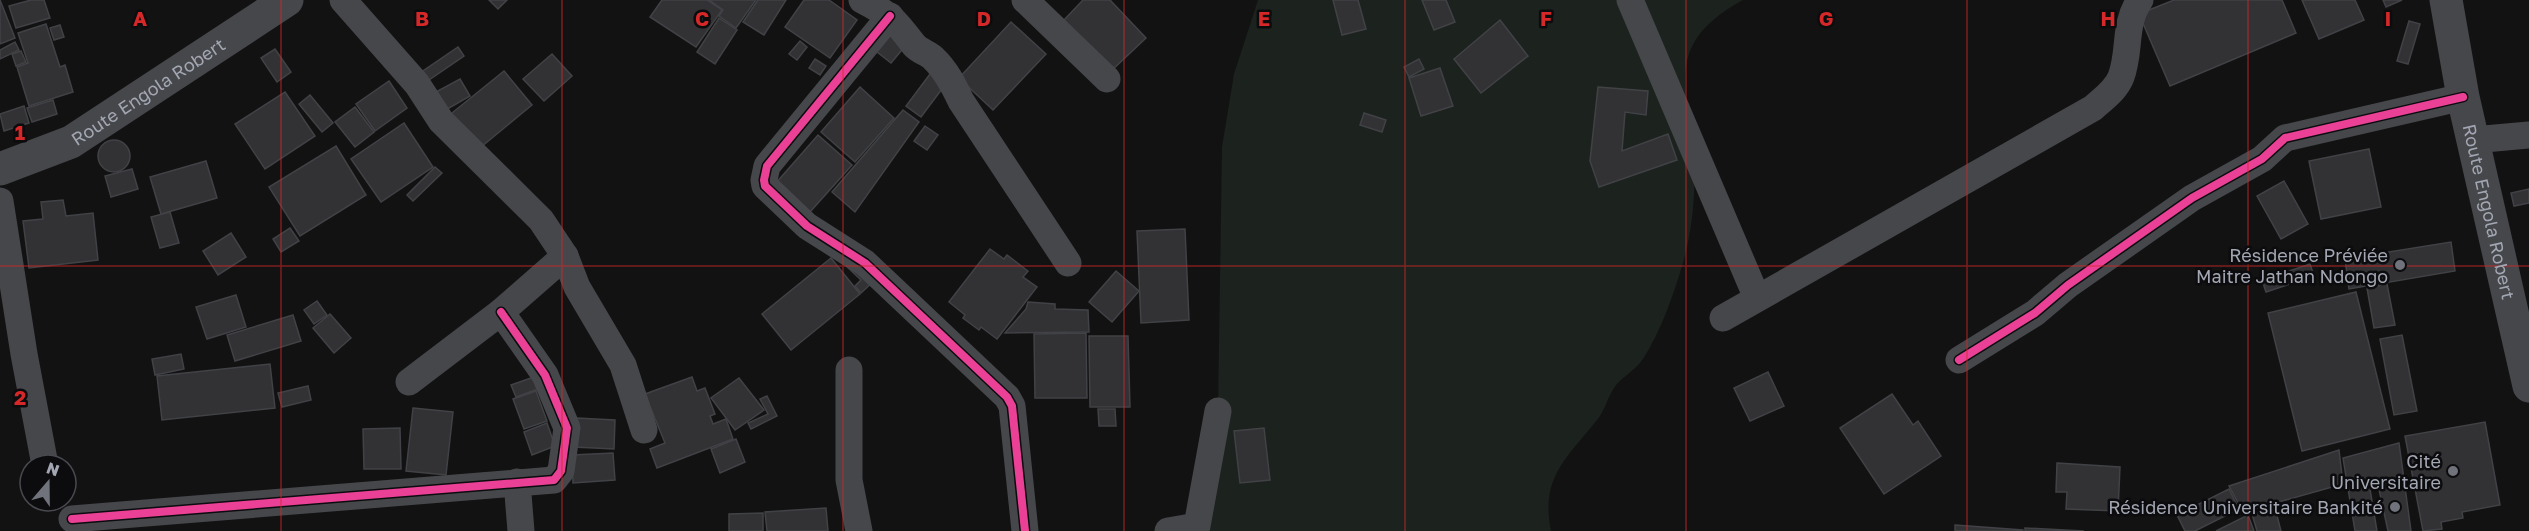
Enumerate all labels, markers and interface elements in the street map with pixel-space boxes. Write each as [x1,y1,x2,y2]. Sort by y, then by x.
text: A [133,6,147,30]
text: B [415,6,429,30]
text: C [695,6,709,30]
text: D [977,6,991,30]
text: E [1258,6,1270,30]
text: F [1540,6,1552,30]
text: G [1819,6,1833,30]
text: H [2100,6,2116,30]
text: I [2385,6,2391,30]
street label: Route Engola Robert [67,33,229,150]
text: 1 [15,120,25,144]
street label: Route Engola Robert [2458,122,2520,301]
place label: Résidence Préviée Maitre Jathan Ndongo [2196,244,2388,287]
marker: Résidence Préviée Maitre Jathan Ndongo [2393,258,2407,272]
text: 2 [14,385,26,409]
place label: Cité Universitaire [2331,450,2441,493]
north arrow [18,453,78,513]
text: N [44,457,62,480]
marker: Cité Universitaire [2446,464,2460,478]
place label: Résidence Universitaire Bankité [2108,496,2383,518]
marker: Résidence Universitaire Bankité [2388,500,2402,514]

